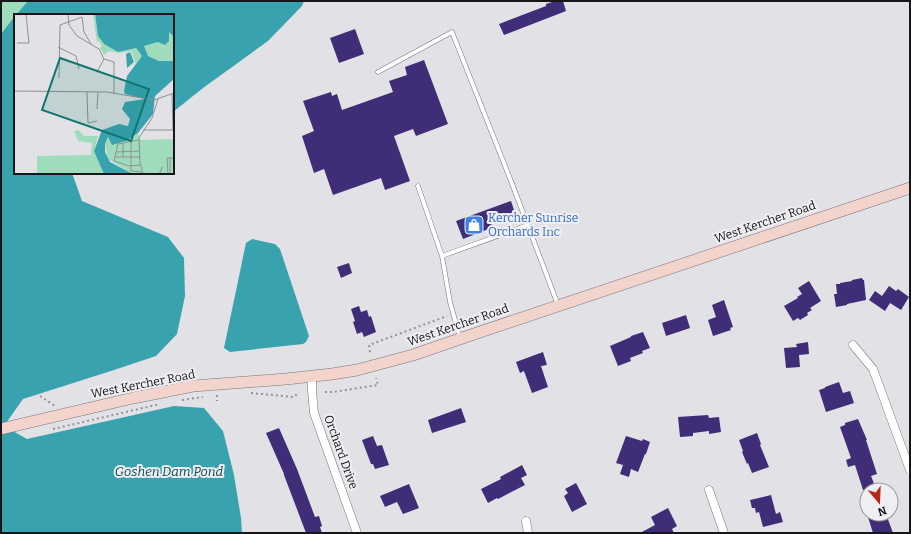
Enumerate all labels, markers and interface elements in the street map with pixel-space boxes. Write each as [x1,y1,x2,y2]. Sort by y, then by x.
inset map [14,14,174,174]
street label: West Kercher Road [713,198,817,246]
place label: Kercher Sunrise Orchards Inc [488,211,578,239]
shop icon: Kercher Sunrise Orchards Inc [463,214,485,236]
street label: West Kercher Road [406,301,510,349]
street label: West Kercher Road [90,367,196,401]
street label: Orchard Drive [321,413,361,491]
water label: Goshen Dam Pond [115,464,224,479]
north arrow [859,482,899,522]
text: N [875,503,888,519]

